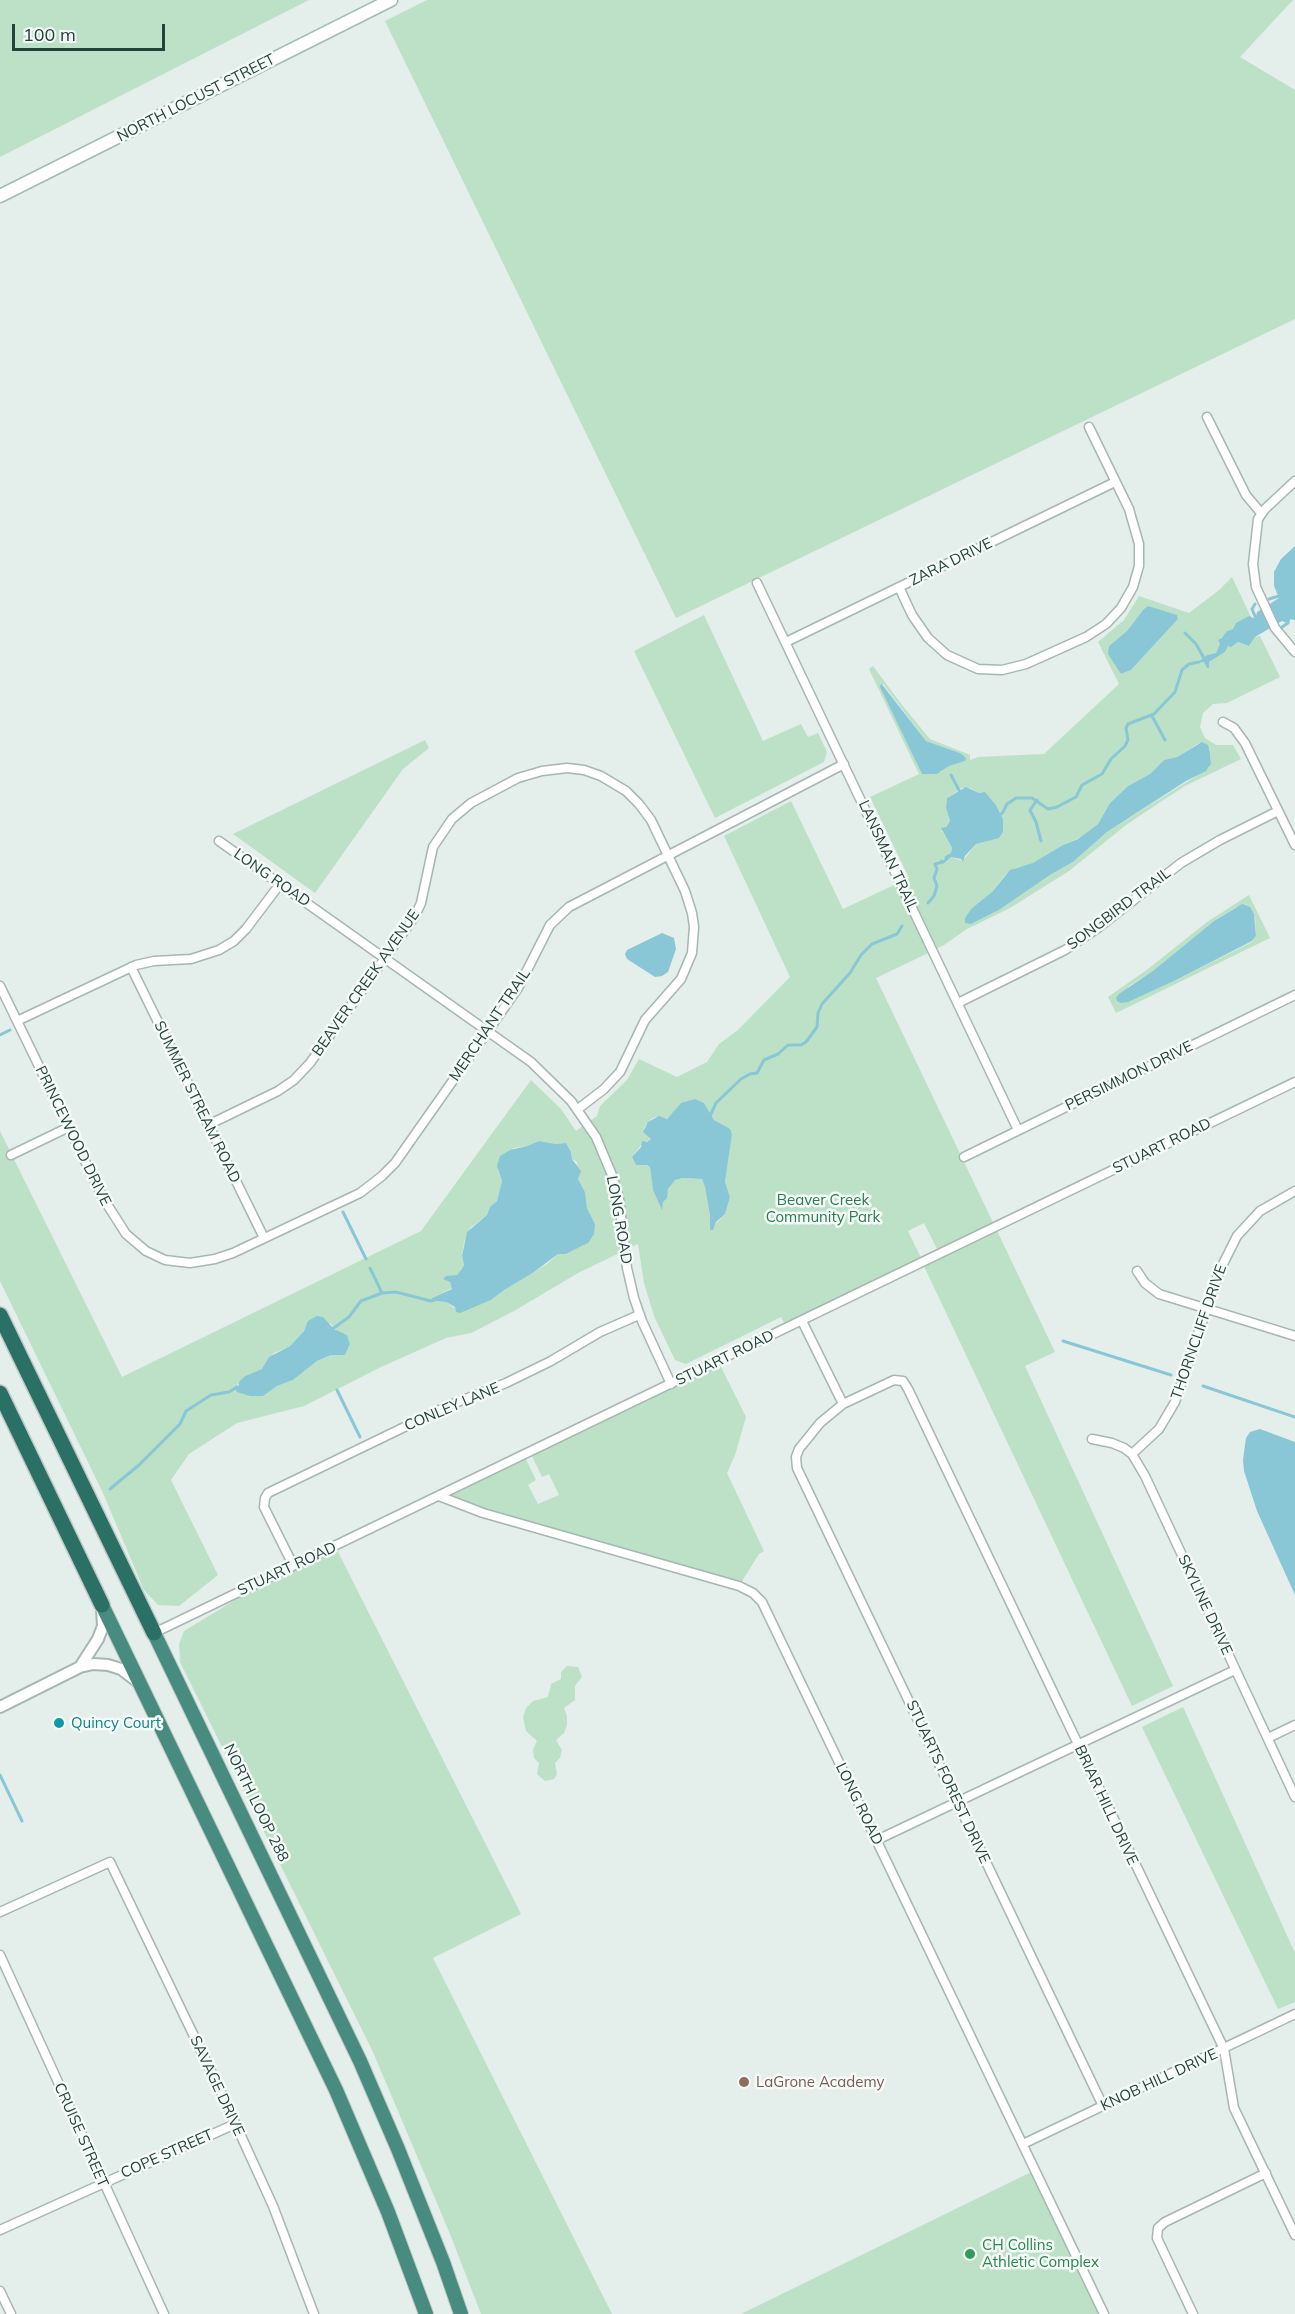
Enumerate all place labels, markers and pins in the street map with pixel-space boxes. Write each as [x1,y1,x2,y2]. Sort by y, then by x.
place label: Quincy Court [71,1714,161,1732]
marker: Quincy Court [52,1716,66,1730]
place label: LaGrone Academy [756,2073,884,2091]
marker: LaGrone Academy [737,2075,751,2089]
place label: CH Collins Athletic Complex [982,2236,1099,2271]
marker: CH Collins Athletic Complex [963,2247,977,2261]

